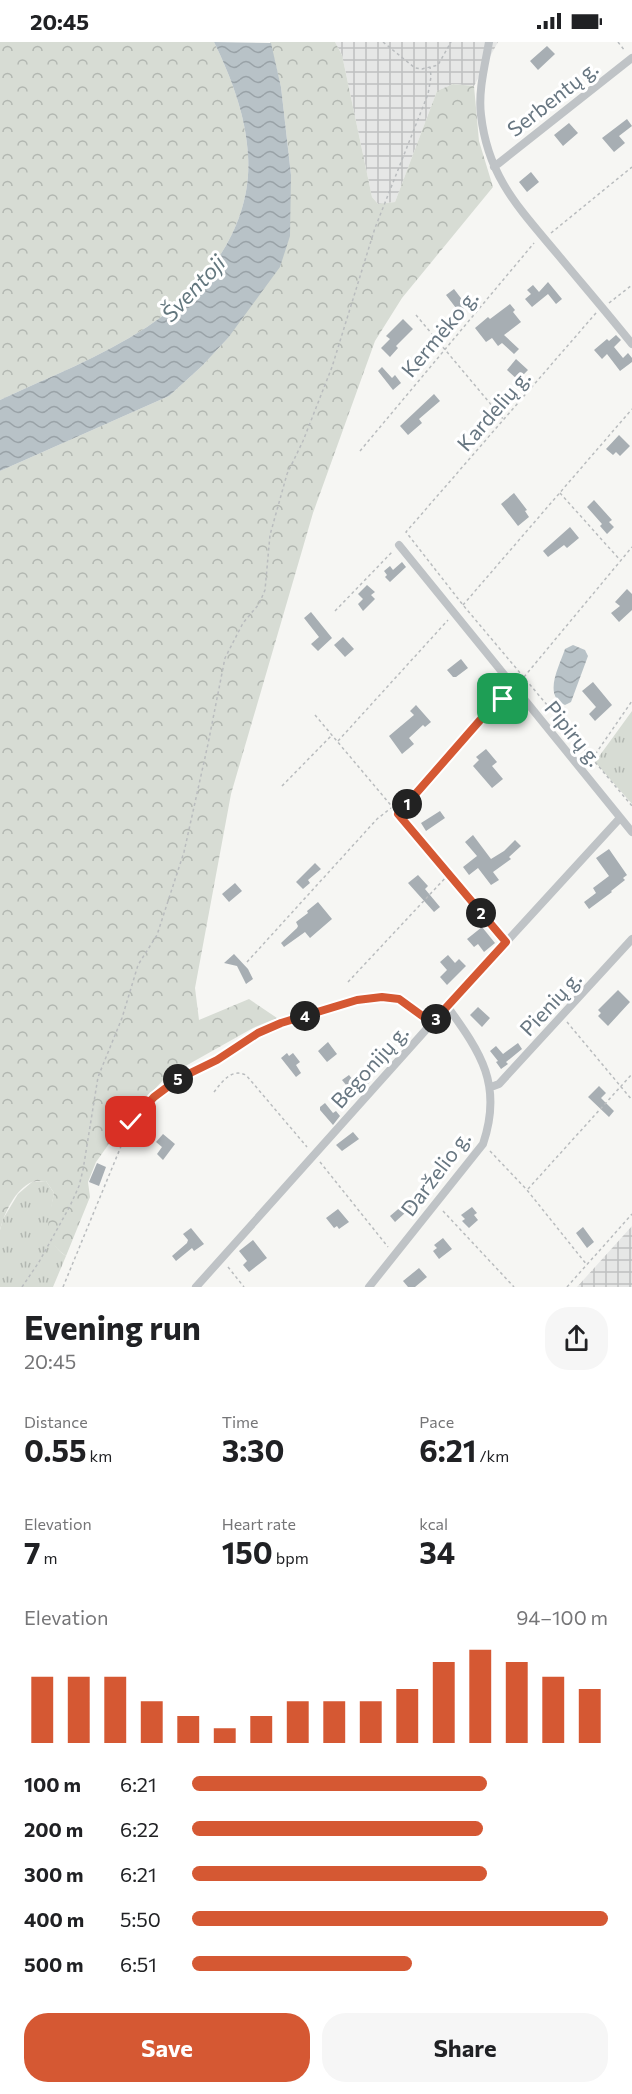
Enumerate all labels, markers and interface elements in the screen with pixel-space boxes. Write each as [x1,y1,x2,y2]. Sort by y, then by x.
text: 20:45 [30,8,89,35]
street label: Serbentų g. [502,55,602,141]
water label: Šventoji [156,248,231,327]
street label: Kermėko g. [395,284,483,382]
street label: Kardelių g. [451,364,535,456]
pin [477,673,528,724]
icon: arrive [486,682,519,715]
street label: Pipirų g. [540,695,608,771]
pin: 1 [392,789,422,819]
text: 1 [403,794,411,813]
pin: 2 [466,898,496,928]
text: 2 [476,903,486,922]
street label: Pienių g. [514,966,586,1040]
pin: 4 [290,1001,320,1031]
pin: 3 [421,1004,451,1034]
text: 4 [300,1006,310,1025]
text: 3 [431,1009,441,1028]
street label: Begonijų g. [325,1019,413,1113]
pin: 5 [163,1064,193,1094]
text: 5 [173,1069,183,1088]
pin [105,1096,156,1147]
icon: check [114,1105,147,1138]
street label: Darželio g. [395,1126,475,1220]
text: Evening run [24,1306,201,1347]
button: share [545,1307,608,1370]
text: 20:45 [24,1349,76,1373]
text: Distance [24,1412,88,1431]
text: Time [222,1412,258,1431]
text: Pace [419,1412,454,1431]
text: 0.55 [24,1431,86,1468]
text: 3:30 [222,1431,284,1468]
text: 6:21 [419,1431,476,1468]
text: km [86,1446,112,1465]
text: /km [476,1446,509,1465]
text: Elevation [24,1514,92,1533]
text: Heart rate [222,1514,296,1533]
text: kcal [419,1514,448,1533]
text: 7 [24,1533,41,1570]
text: 150 [222,1533,273,1570]
text: 34 [419,1533,455,1570]
text: m [41,1548,58,1567]
text: bpm [273,1548,309,1567]
text: Elevation [24,1605,109,1629]
text: 94–100 m [516,1605,608,1629]
text: 100 m [24,1772,81,1796]
text: 6:21 [120,1772,157,1796]
text: 200 m [24,1817,83,1841]
text: 6:22 [120,1817,159,1841]
text: 300 m [24,1862,84,1886]
text: 6:21 [120,1862,157,1886]
text: 400 m [24,1907,84,1931]
text: 5:50 [120,1907,161,1931]
text: 500 m [24,1952,84,1976]
text: 6:51 [120,1952,157,1976]
button: Save [24,2013,310,2082]
button: Share [322,2013,608,2082]

